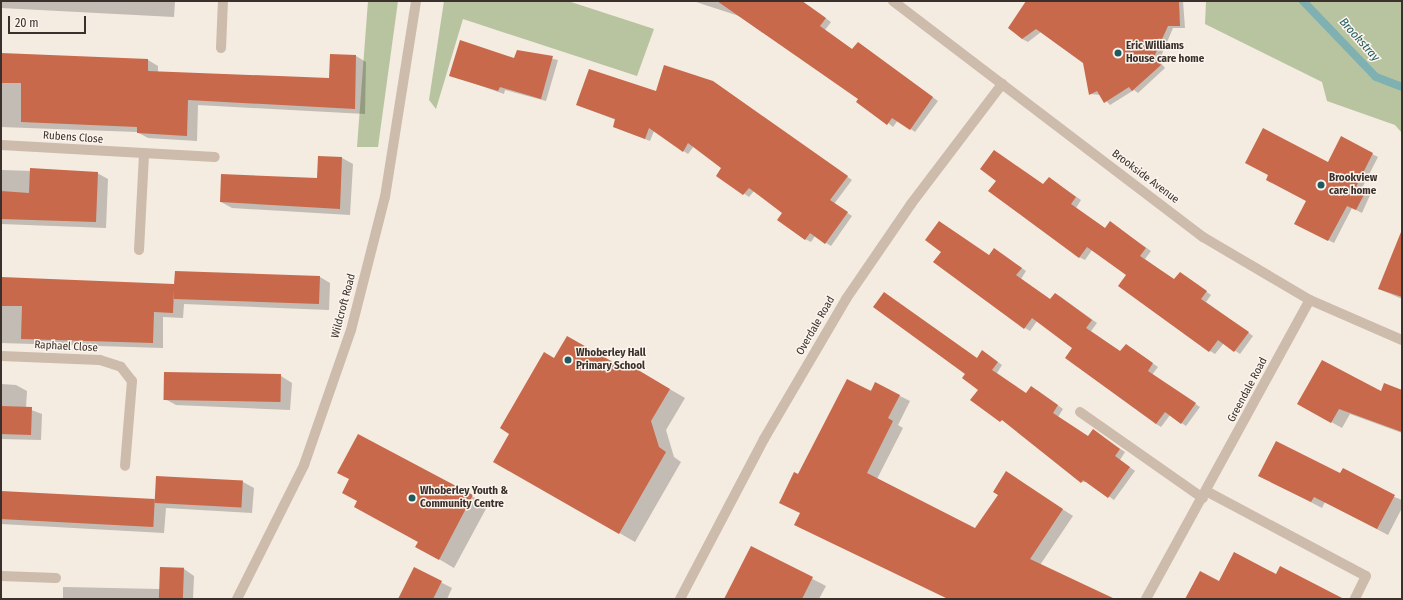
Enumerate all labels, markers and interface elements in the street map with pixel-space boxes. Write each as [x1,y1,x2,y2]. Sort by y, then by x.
scale bar [10,8,88,34]
water label: Brookstray [1336,15,1382,65]
text: 20 m [15,16,39,30]
place label: Eric Williams House care home [1126,40,1204,66]
marker: Eric Williams House care home [1113,48,1123,58]
street label: Rubens Close [42,129,104,147]
street label: Brookside Avenue [1109,147,1181,207]
place label: Brookview care home [1329,172,1377,198]
marker: Brookview care home [1316,180,1326,190]
street label: Wildcroft Road [329,272,359,340]
street label: Overdale Road [794,294,838,358]
street label: Raphael Close [34,339,98,355]
place label: Whoberley Hall Primary School [576,347,646,373]
marker: Whoberley Hall Primary School [563,355,573,365]
street label: Greendale Road [1225,355,1271,425]
place label: Whoberley Youth & Community Centre [420,485,508,511]
marker: Whoberley Youth & Community Centre [407,493,417,503]

